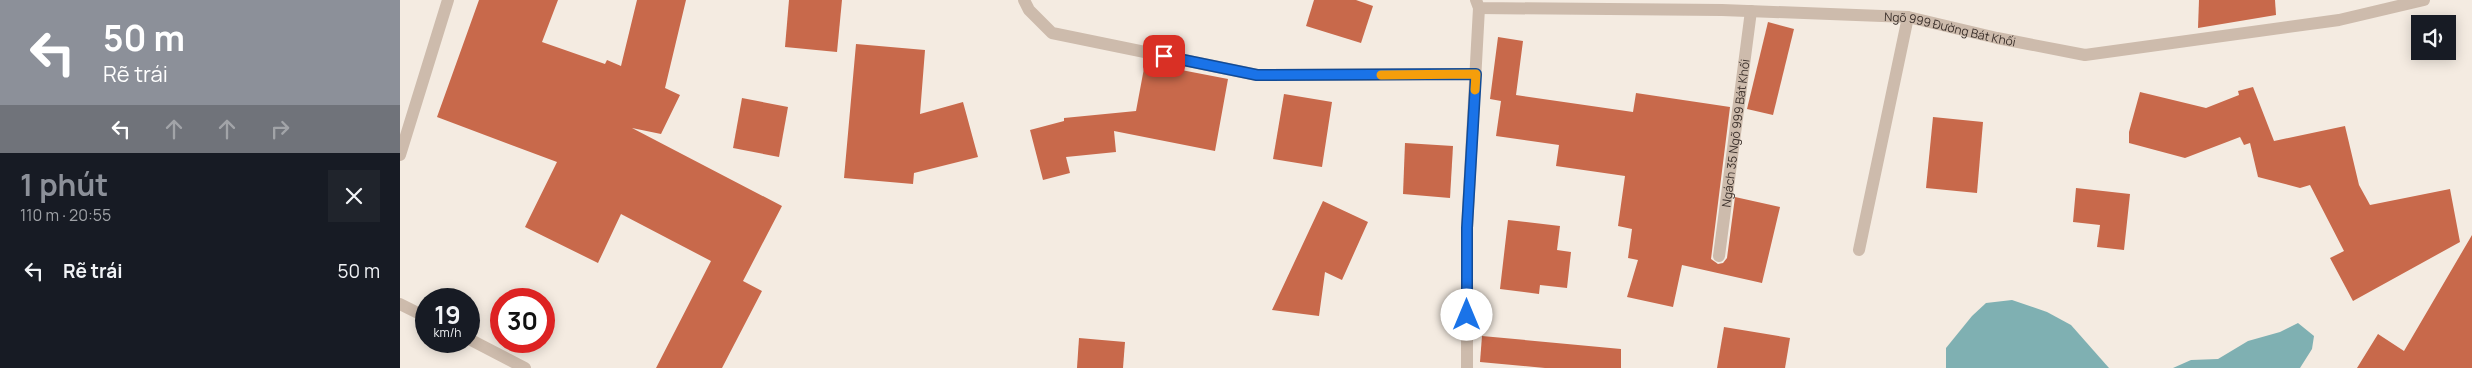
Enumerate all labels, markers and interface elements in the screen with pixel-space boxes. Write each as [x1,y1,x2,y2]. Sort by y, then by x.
street label: Ngõ 999 Đường Bát Khối [1884,8,2017,50]
text: 50 m [103,14,185,62]
map controls [2411,15,2456,60]
button: sound [2411,15,2456,60]
icon: left [20,20,85,85]
pin [1143,35,1185,77]
icon: arrive [1150,42,1178,70]
street label: Ngách 35 Ngõ 999 Bát Khối [1717,58,1753,208]
text: Rẽ trái [103,59,168,89]
icon: left [107,115,135,143]
icon: ahead [160,115,188,143]
icon: ahead [213,115,241,143]
icon: right [266,115,294,143]
text: 1 phút [20,164,108,205]
button: close [328,170,380,222]
text: 110 m · 20:55 [20,204,111,226]
icon: left [20,257,48,285]
text: Rẽ trái [63,258,123,284]
text: 50 m [338,258,380,284]
speed limit sign: 30 [490,288,555,353]
position arrow [1440,288,1492,340]
text: 19 [434,297,461,332]
text: km/h [434,324,461,341]

